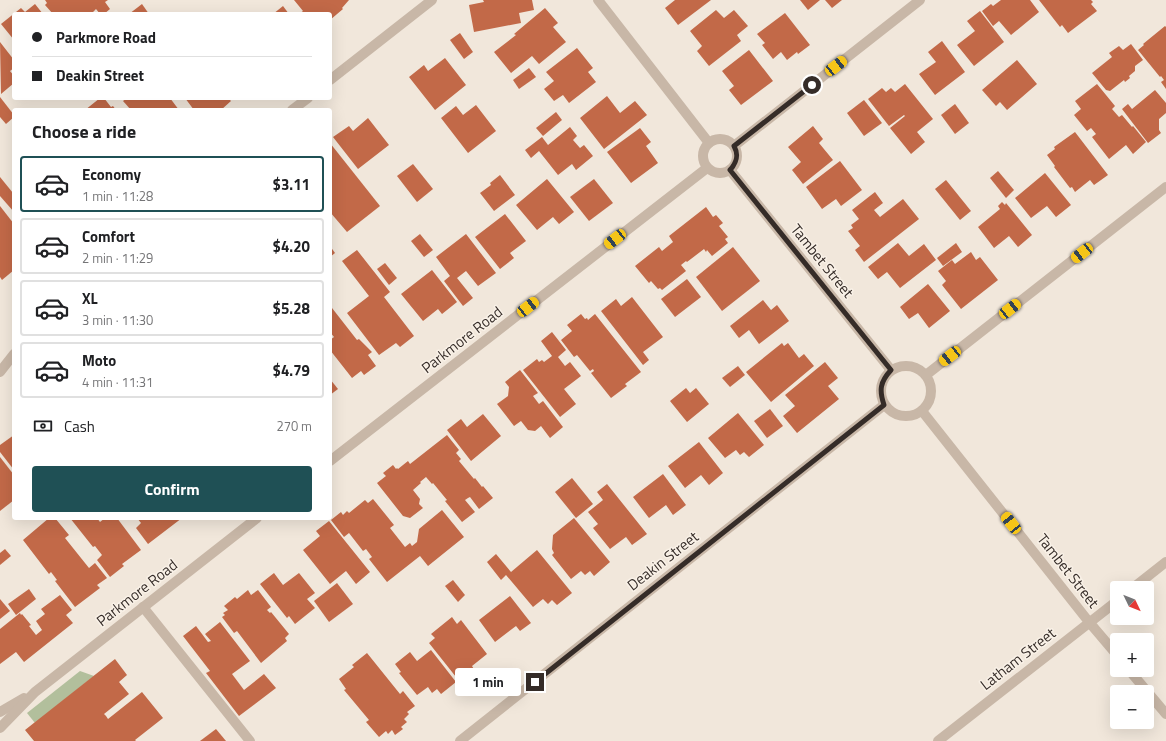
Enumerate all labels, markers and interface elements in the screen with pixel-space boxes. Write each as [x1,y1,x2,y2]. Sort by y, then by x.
text: Parkmore Road [56,26,156,49]
car [823,54,849,78]
text: Deakin Street [56,64,144,87]
route start [803,76,821,94]
text: Choose a ride [32,118,136,145]
text: Economy [82,163,141,186]
icon: car [34,166,70,202]
text: $3.11 [273,173,310,196]
text: 1 min · 11:28 [82,186,153,206]
street label: Tambet Street [785,219,860,303]
text: Comfort [82,225,135,248]
car [602,227,628,251]
icon: car [34,228,70,264]
text: $4.20 [273,235,310,258]
car [1069,241,1095,265]
text: 2 min · 11:29 [82,248,153,268]
text: XL [82,287,98,310]
icon: car [34,290,70,326]
car [515,295,541,319]
text: $5.28 [273,297,310,320]
car [997,297,1023,321]
street label: Parkmore Road [416,301,507,379]
text: 3 min · 11:30 [82,310,153,330]
car [937,344,963,368]
text: Moto [82,349,116,372]
icon: car [34,352,70,388]
text: $4.79 [273,359,310,382]
text: 4 min · 11:31 [82,372,153,392]
icon: cash [32,415,54,437]
text: Cash [64,415,95,438]
text: 270 m [276,416,312,436]
button: Confirm [32,466,312,512]
car [999,510,1023,536]
street label: Deakin Street [622,525,704,596]
street label: Tambet Street [1032,528,1105,614]
street label: Parkmore Road [91,554,182,632]
north arrow [1110,581,1154,625]
map controls [1110,581,1154,729]
street label: Latham Street [975,621,1061,695]
button: + [1110,633,1154,677]
callout: 1 min [455,668,521,696]
text: 1 min [472,672,504,692]
route end [526,673,544,691]
button: − [1110,685,1154,729]

